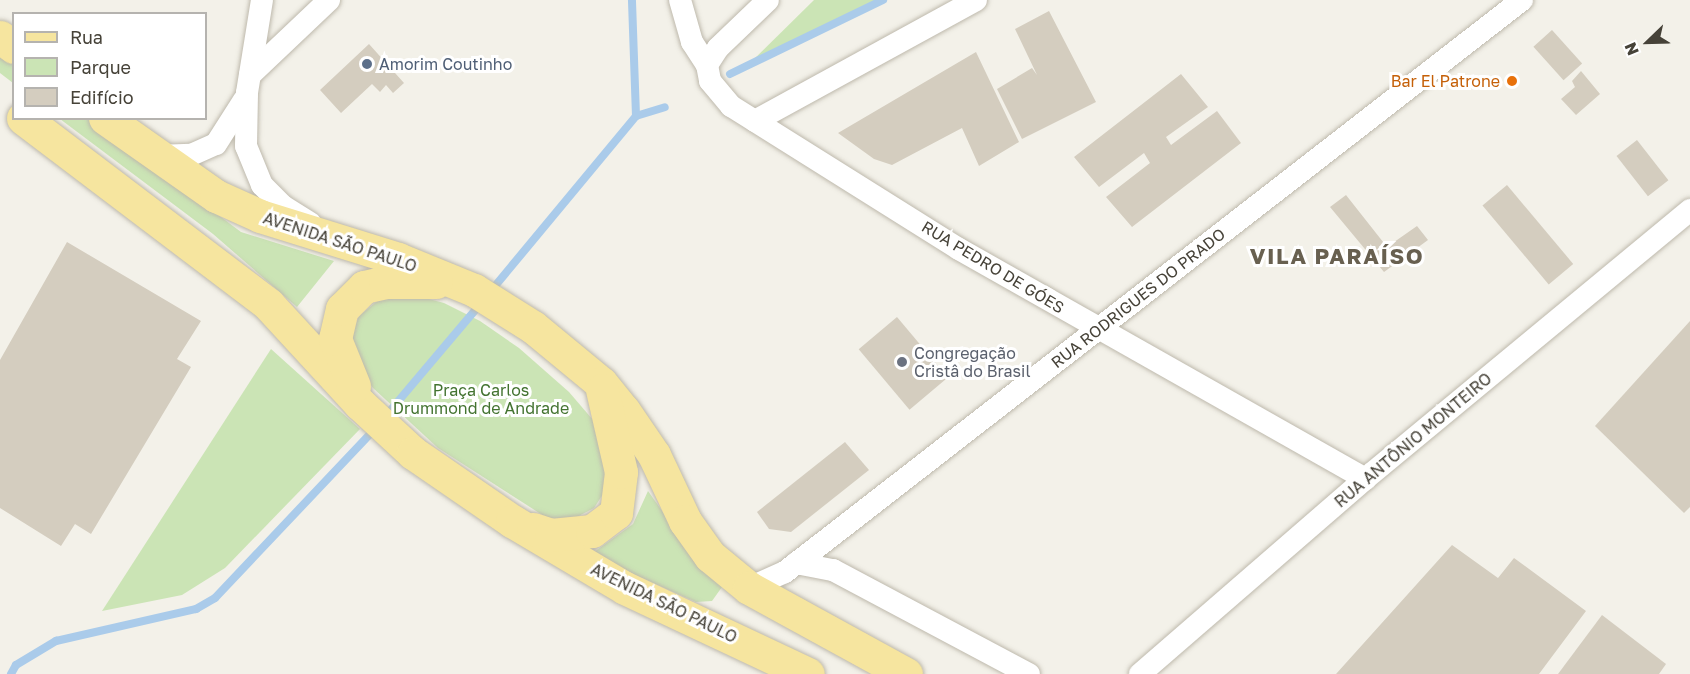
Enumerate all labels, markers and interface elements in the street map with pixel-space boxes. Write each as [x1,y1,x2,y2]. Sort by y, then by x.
legend [12,12,207,120]
north arrow [1618,12,1678,72]
text: Rua [70,26,103,48]
text: N [1620,40,1643,59]
place label: Amorim Coutinho [379,54,512,74]
text: Parque [70,56,131,78]
marker: Amorim Coutinho [360,57,374,71]
place label: Bar El Patrone [1391,71,1500,91]
marker: Bar El Patrone [1505,74,1519,88]
text: Edifício [70,86,134,108]
street label: AVENIDA SÃO PAULO [261,208,419,276]
street label: RUA PEDRO DE GÓES [918,217,1068,317]
street label: RUA RODRIGUES DO PRADO [1047,224,1229,372]
district label: VILA PARAÍSO [1250,243,1424,269]
place label: Congregação Cristâ do Brasil [914,343,1030,381]
marker: Congregação Cristâ do Brasil [895,355,909,369]
street label: RUA ANTÔNIO MONTEIRO [1331,369,1495,511]
park label: Praça Carlos Drummond de Andrade [393,380,569,418]
street label: AVENIDA SÃO PAULO [588,559,740,647]

